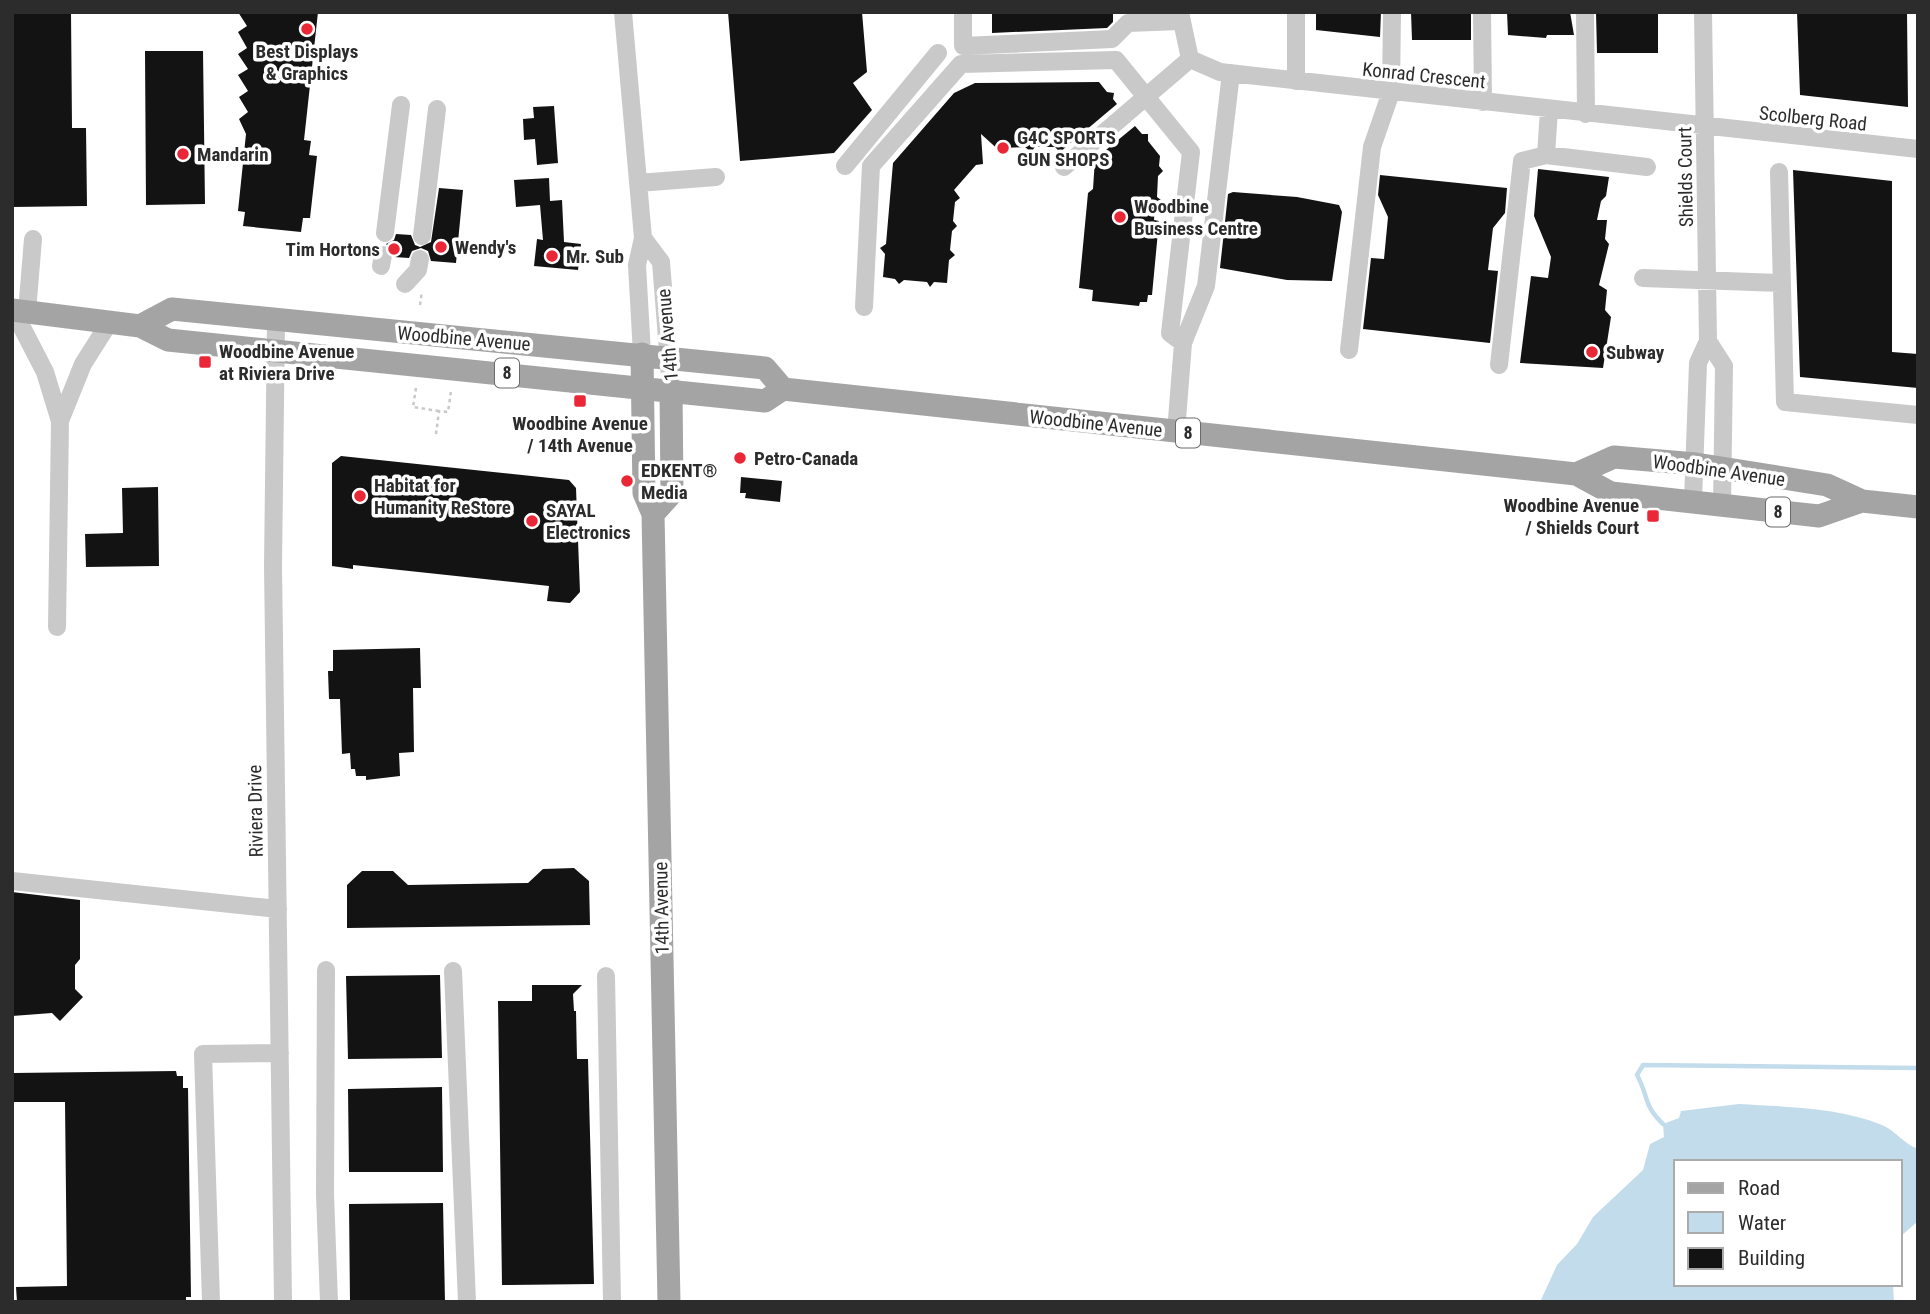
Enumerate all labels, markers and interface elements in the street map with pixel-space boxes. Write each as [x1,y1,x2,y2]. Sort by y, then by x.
marker: Best Displays & Graphics [299,21,315,37]
place label: Best Displays & Graphics [256,40,358,85]
street label: Konrad Crescent [1361,58,1487,93]
street label: Scolberg Road [1758,101,1868,136]
place label: G4C SPORTS GUN SHOPS [1017,126,1116,171]
street label: Shields Court [1673,127,1698,227]
marker: G4C SPORTS GUN SHOPS [995,140,1011,156]
place label: Mandarin [197,143,269,166]
marker: Mandarin [175,146,191,162]
place label: Woodbine Business Centre [1134,195,1258,240]
marker: Woodbine Business Centre [1112,209,1128,225]
place label: Wendy's [455,236,516,259]
place label: Tim Hortons [286,238,380,261]
marker: Wendy's [433,239,449,255]
marker: Tim Hortons [386,241,402,257]
place label: Mr. Sub [566,245,624,268]
marker: Mr. Sub [544,248,560,264]
street label: 14th Avenue [652,288,683,382]
street label: Woodbine Avenue [396,321,532,356]
place label: Woodbine Avenue at Riviera Drive [219,340,354,385]
place label: Subway [1606,341,1665,364]
marker: Subway [1584,344,1600,360]
marker: Woodbine Avenue at Riviera Drive [197,354,213,370]
road number: 8 [495,358,519,388]
marker: Woodbine Avenue / 14th Avenue [572,393,588,409]
street label: Woodbine Avenue [1028,405,1164,442]
place label: Woodbine Avenue / 14th Avenue [512,412,648,457]
road number: 8 [1176,418,1200,447]
place label: Petro-Canada [754,447,858,470]
marker: Petro-Canada [732,450,748,466]
street label: Woodbine Avenue [1651,450,1787,491]
place label: EDKENT® Media [641,459,717,504]
marker: EDKENT® Media [619,473,635,489]
place label: Habitat for Humanity ReStore [374,474,511,519]
marker: Habitat for Humanity ReStore [352,488,368,504]
place label: Woodbine Avenue / Shields Court [1504,494,1639,539]
road number: 8 [1766,498,1790,526]
place label: SAYAL Electronics [546,499,631,544]
marker: Woodbine Avenue / Shields Court [1645,508,1661,524]
marker: SAYAL Electronics [524,513,540,529]
street label: Riviera Drive [243,764,268,857]
street label: 14th Avenue [649,861,674,954]
legend [1674,1160,1902,1286]
text: Road [1738,1176,1780,1200]
text: Water [1738,1211,1786,1235]
text: Building [1738,1246,1805,1270]

